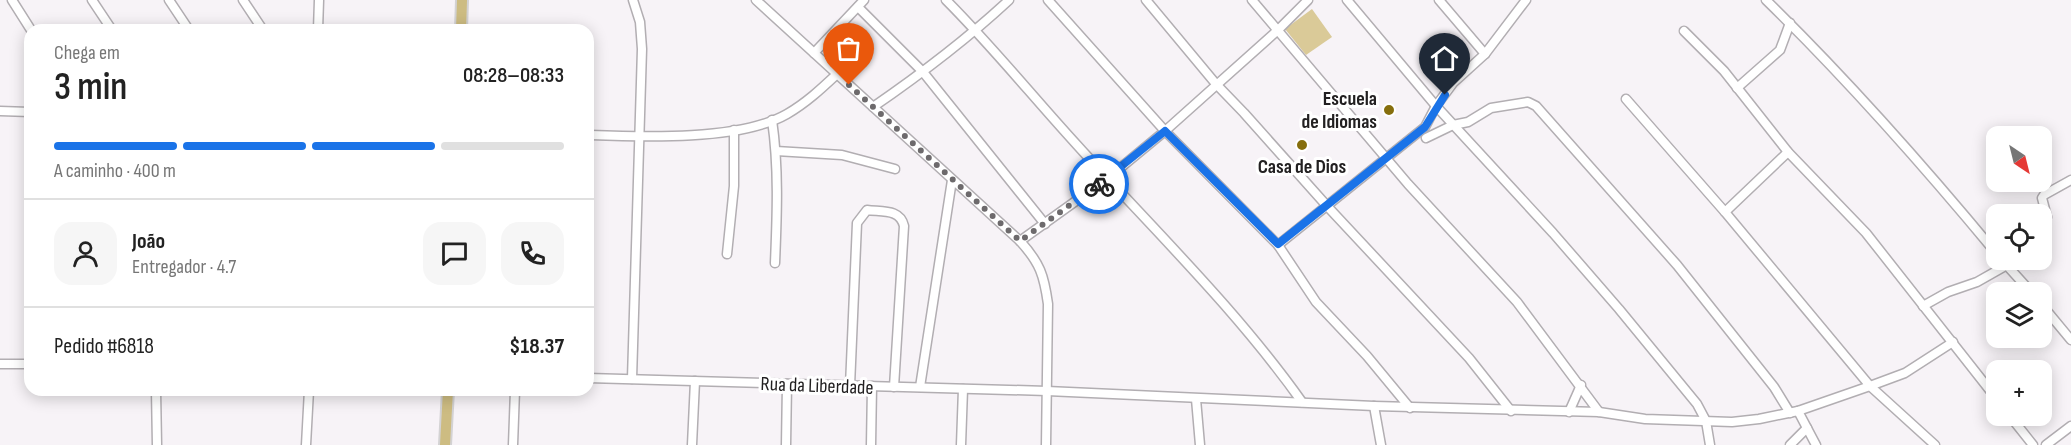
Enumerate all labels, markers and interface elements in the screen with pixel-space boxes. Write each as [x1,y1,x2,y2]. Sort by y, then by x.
pin [823,23,874,85]
icon: bag [832,32,865,65]
pin [1419,33,1470,95]
text: Chega em [54,41,120,65]
icon: home [1428,42,1461,75]
text: 08:28–08:33 [463,62,564,89]
text: 3 min [54,64,127,111]
place label: Escuela de Idiomas [1302,87,1377,134]
marker: Escuela de Idiomas [1382,103,1396,117]
north arrow [1986,126,2052,192]
map controls [1986,126,2052,426]
marker: Casa de Dios [1295,138,1309,152]
courier [1069,154,1129,214]
place label: Casa de Dios [1258,155,1347,179]
text: A caminho · 400 m [54,159,176,183]
icon: bike [1083,168,1116,201]
button: locate [1986,204,2052,270]
button: person [54,222,117,285]
button: chat [423,222,486,285]
button: phone [501,222,564,285]
text: João [132,228,165,255]
text: Entregador · 4.7 [132,255,236,279]
button: layers [1986,282,2052,348]
text: Pedido #6818 [54,333,154,360]
text: $18.37 [509,333,564,360]
button: + [1986,360,2052,426]
street label: Rua da Liberdade [760,372,874,400]

